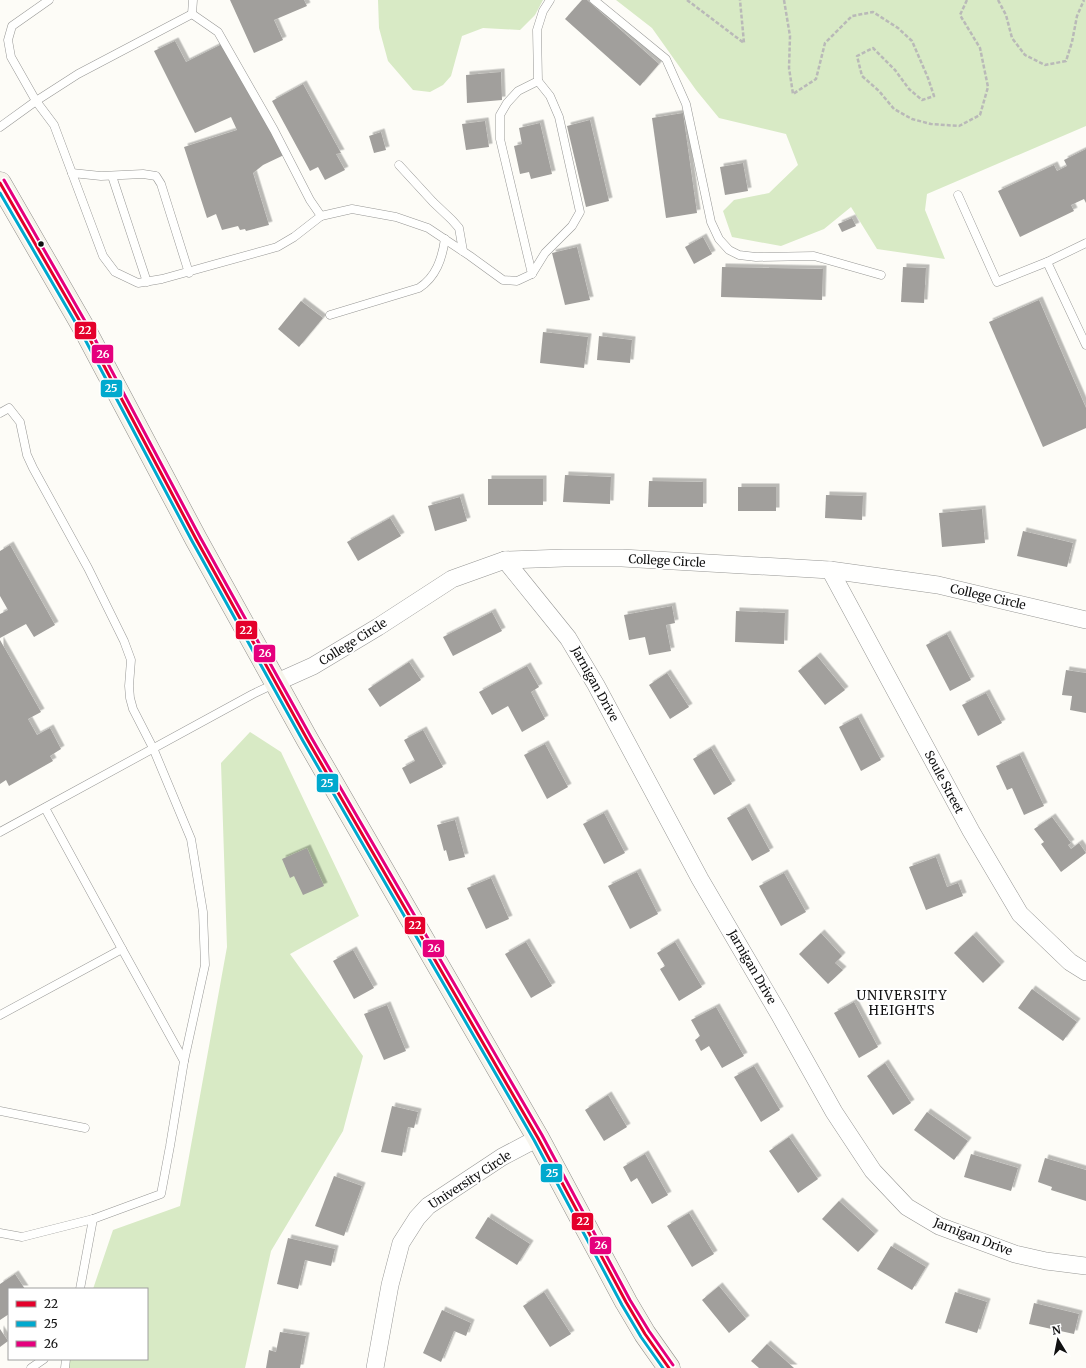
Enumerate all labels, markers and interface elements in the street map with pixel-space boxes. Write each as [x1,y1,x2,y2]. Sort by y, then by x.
unlabelled marker [36,239,46,249]
line badge: 22 [74,321,97,340]
text: 22 [79,323,92,337]
line badge: 26 [91,344,114,364]
text: 26 [96,347,110,361]
line badge: 25 [100,379,123,398]
text: 25 [105,381,117,395]
street label: College Circle [628,551,706,570]
street label: College Circle [949,581,1027,613]
street label: College Circle [316,615,389,668]
line badge: 22 [235,620,258,640]
text: 22 [240,623,253,637]
street label: Jarnigan Drive [568,643,622,724]
line badge: 26 [253,644,276,663]
text: 26 [258,646,272,660]
street label: Soule Street [922,748,967,816]
line badge: 25 [316,773,339,793]
text: 25 [321,776,333,790]
line badge: 22 [404,916,426,935]
text: 22 [409,918,422,932]
street label: Jarnigan Drive [725,926,780,1007]
line badge: 26 [422,939,445,958]
text: 26 [427,941,441,955]
district label: UNIVERSITY HEIGHTS [856,987,948,1019]
street label: University Circle [426,1147,514,1212]
line badge: 25 [540,1163,563,1183]
text: 25 [546,1166,558,1180]
line badge: 22 [571,1212,594,1231]
text: 22 [577,1214,590,1228]
street label: Jarnigan Drive [931,1214,1015,1258]
line badge: 26 [589,1236,612,1255]
text: 26 [594,1238,608,1252]
legend [8,1288,148,1360]
text: 22 [44,1296,58,1311]
text: 25 [44,1316,58,1331]
north arrow [1038,1320,1078,1360]
text: N [1051,1322,1062,1338]
text: 26 [44,1336,58,1351]

